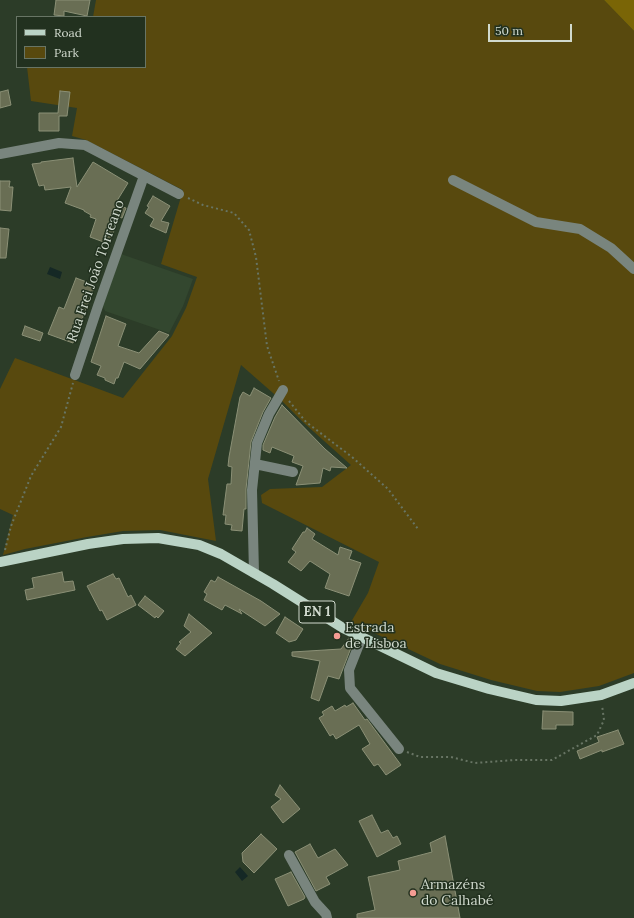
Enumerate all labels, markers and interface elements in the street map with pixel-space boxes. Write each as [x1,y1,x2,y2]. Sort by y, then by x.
legend [16,16,146,68]
scale bar [490,16,574,42]
text: 50 m [495,23,523,38]
text: Road [54,25,82,40]
text: Park [54,45,79,60]
street label: Rua Frei João Torreano [64,198,128,344]
road number: EN 1 [299,601,335,623]
place label: Estrada de Lisboa [345,620,407,652]
marker: Estrada de Lisboa [332,631,342,641]
place label: Armazéns do Calhabé [421,877,493,910]
marker: Armazéns do Calhabé [408,888,418,898]

